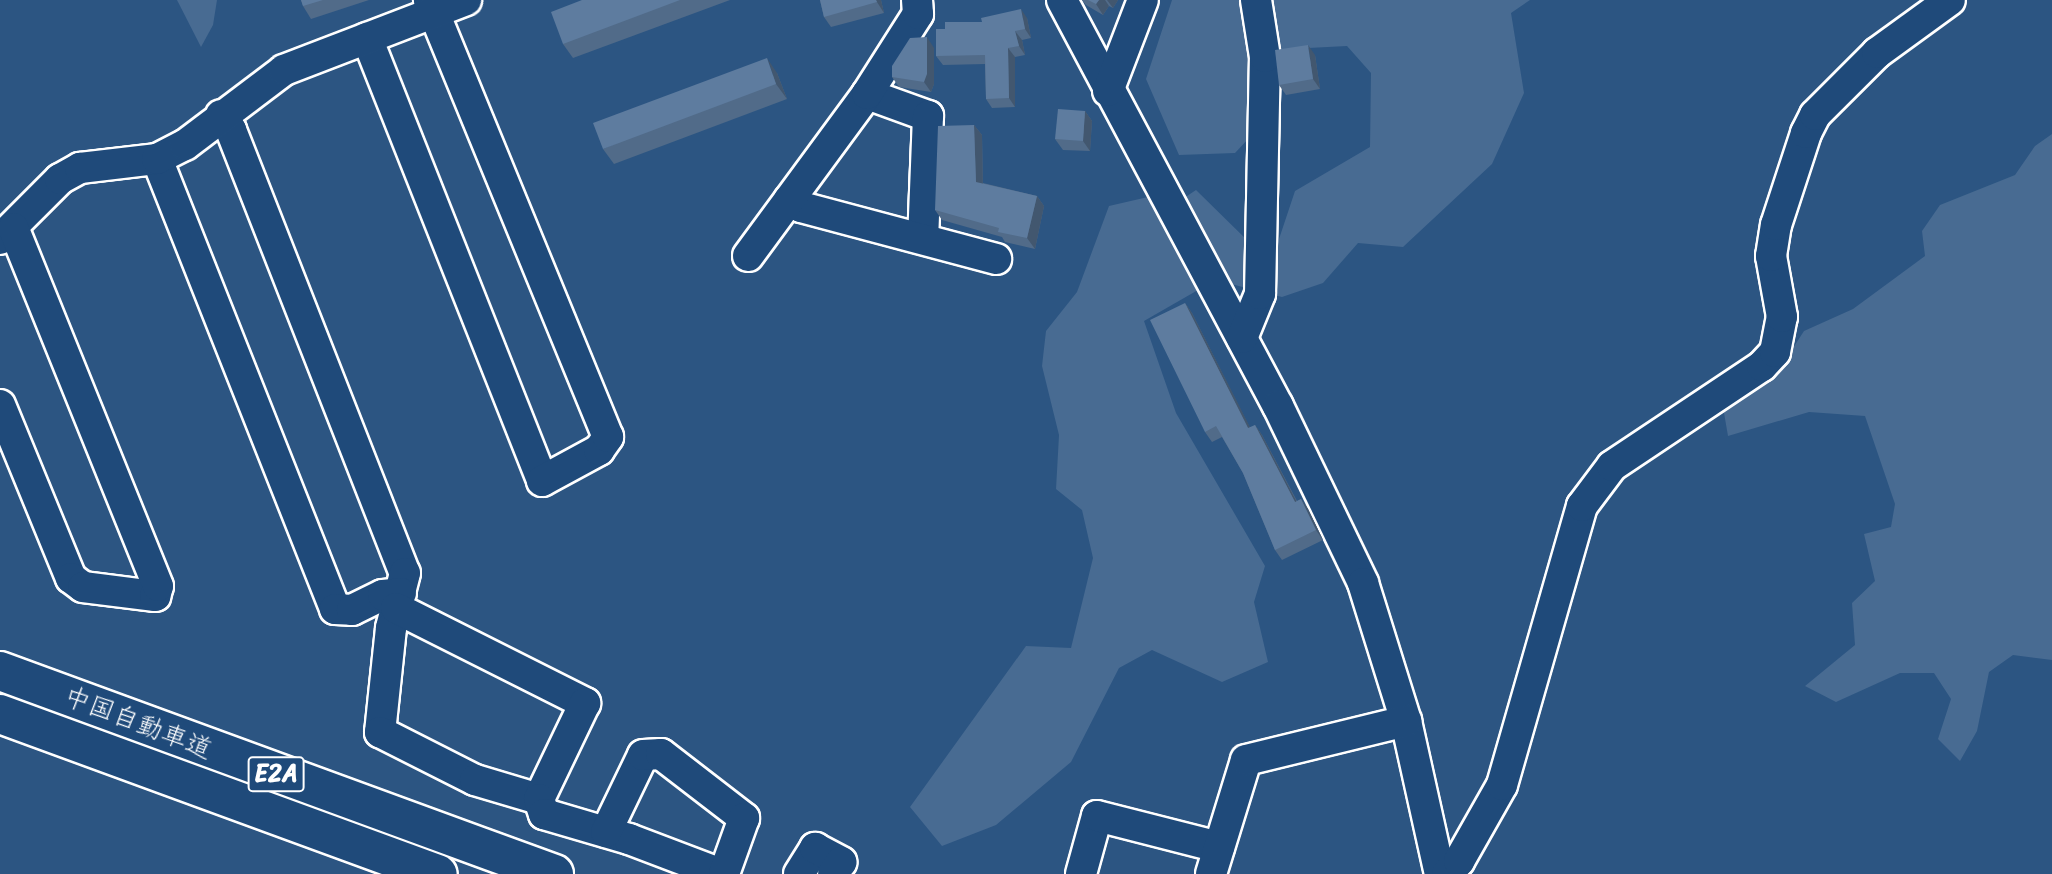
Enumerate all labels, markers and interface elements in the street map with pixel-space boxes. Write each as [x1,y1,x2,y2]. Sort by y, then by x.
street label: 中国自動車道 [60,680,216,766]
road number: E2A [246,754,306,794]

